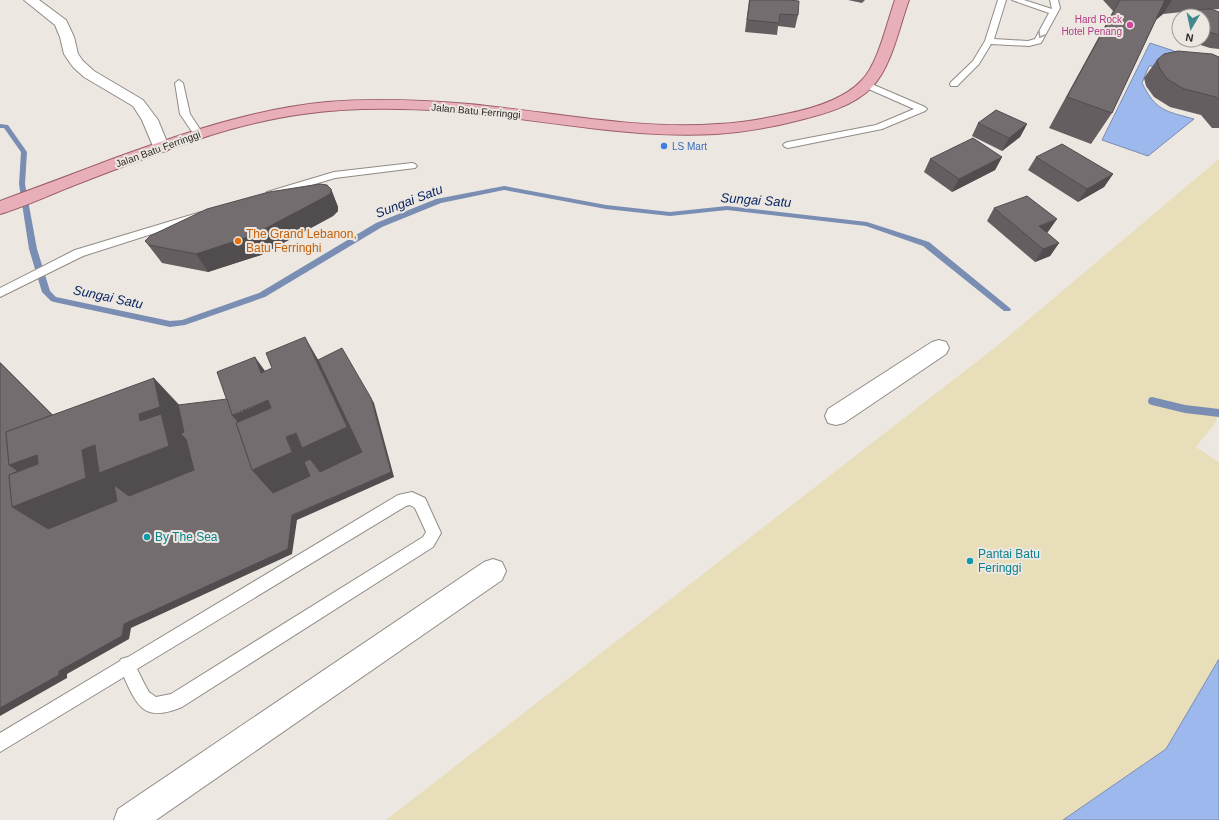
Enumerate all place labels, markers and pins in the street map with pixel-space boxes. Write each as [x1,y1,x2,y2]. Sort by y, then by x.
place label: Hard Rock Hotel Penang [1061,14,1123,37]
marker: Hard Rock Hotel Penang [1125,20,1135,30]
marker: LS Mart [659,141,669,151]
place label: LS Mart [672,141,707,152]
place label: The Grand Lebanon, Batu Ferringhi [246,227,357,255]
marker: The Grand Lebanon, Batu Ferringhi [233,236,243,246]
place label: By The Sea [155,530,218,544]
marker: By The Sea [142,532,152,542]
place label: Pantai Batu Feringgi [978,547,1040,575]
marker: Pantai Batu Feringgi [965,556,975,566]

